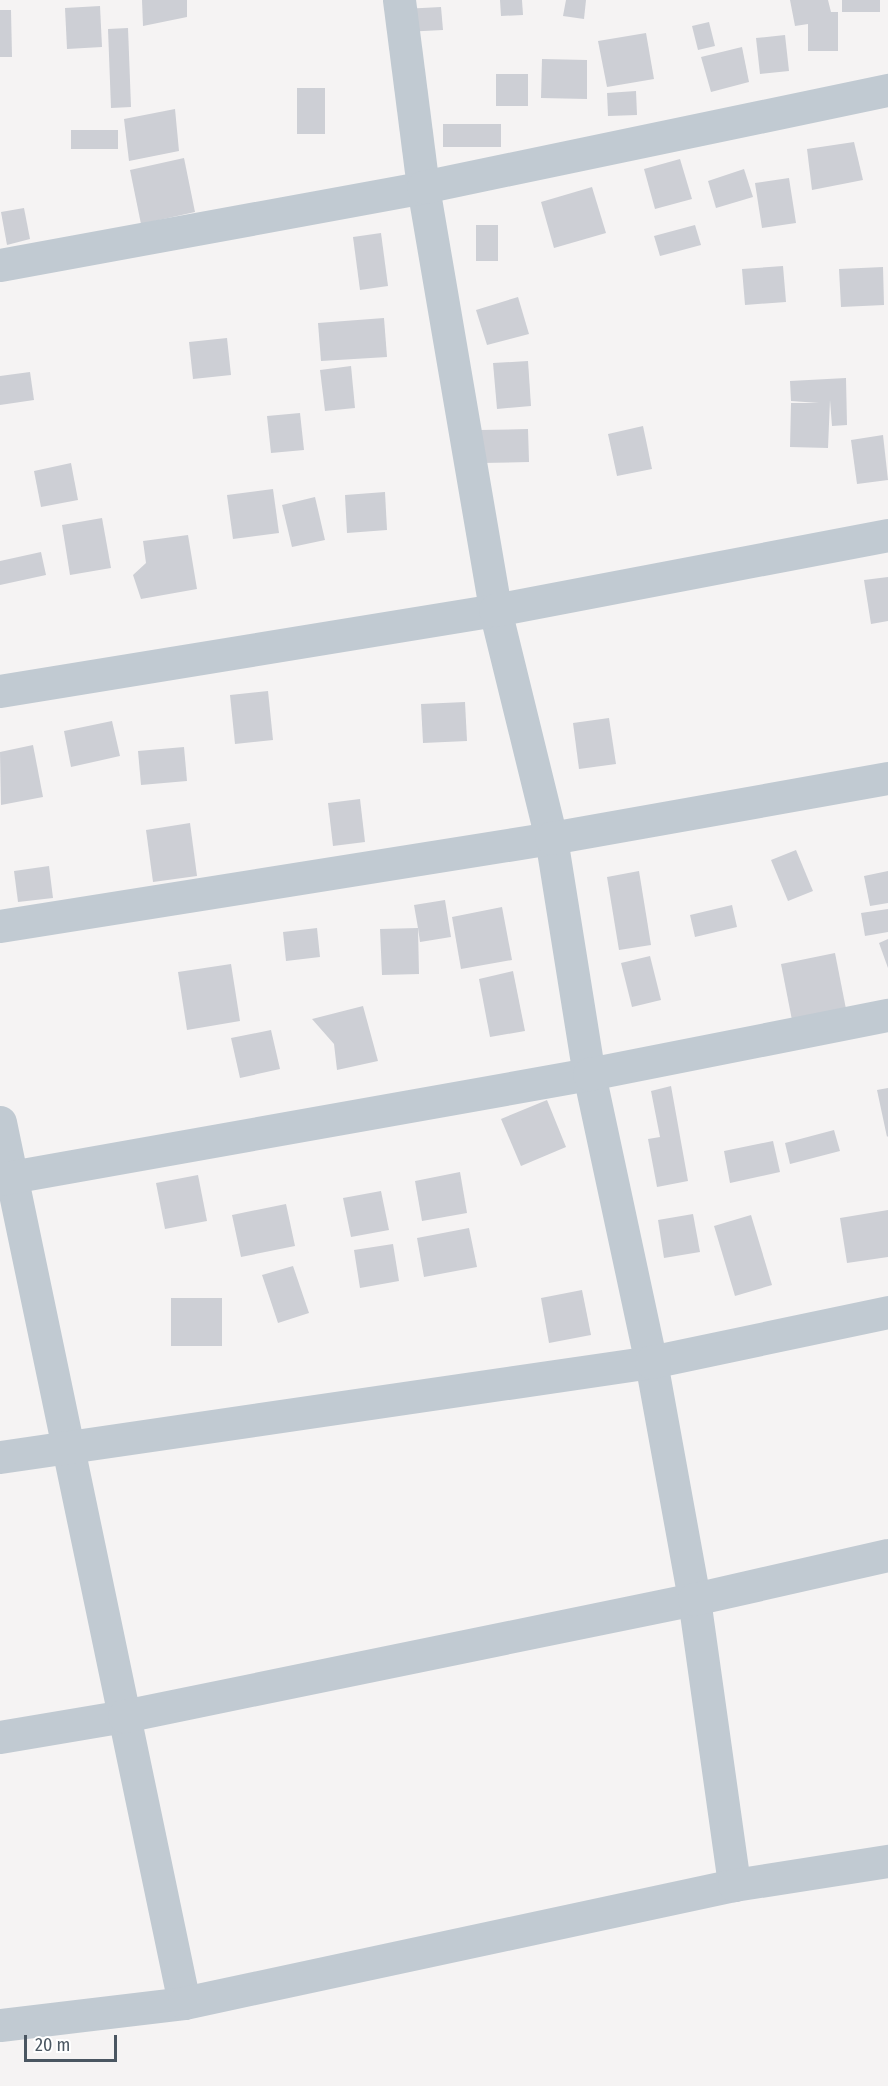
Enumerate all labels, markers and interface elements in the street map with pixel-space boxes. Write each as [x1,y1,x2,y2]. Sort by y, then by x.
scale bar [27,2023,120,2061]
text: 20 m [35,2034,70,2056]

